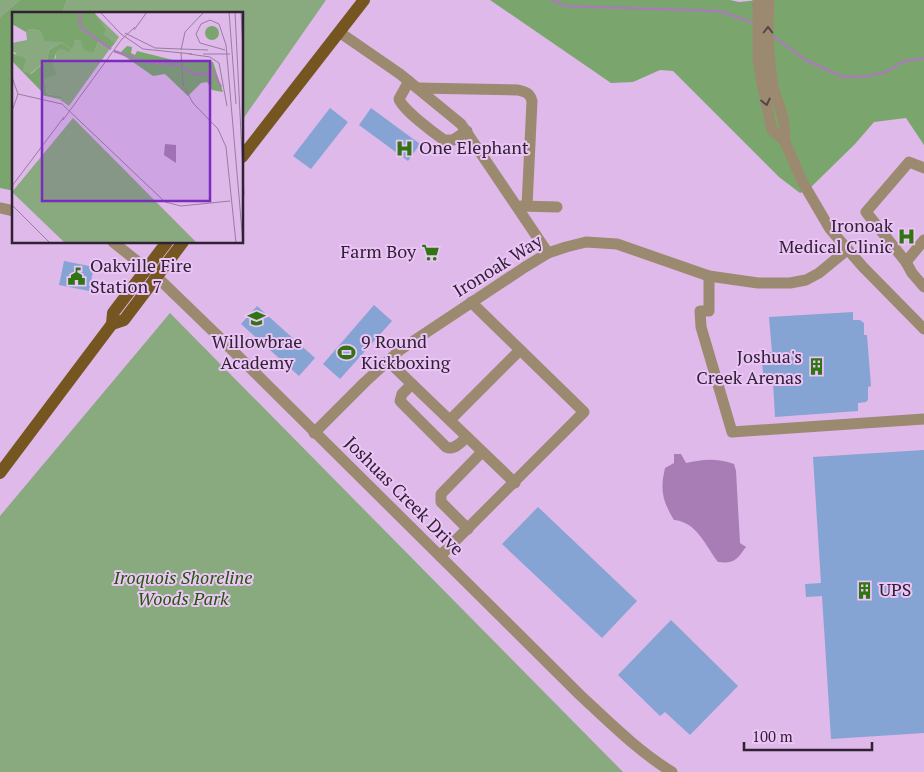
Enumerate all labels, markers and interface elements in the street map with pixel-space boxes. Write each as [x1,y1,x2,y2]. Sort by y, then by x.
inset map [12,12,244,244]
one-way arrow [763,25,773,33]
one-way arrow [760,98,771,106]
place label: One Elephant [419,135,529,159]
hospital icon: One Elephant [395,138,415,158]
place label: Ironoak Medical Clinic [779,213,894,258]
hospital icon: Ironoak Medical Clinic [897,226,917,246]
street label: Ironoak Way [449,228,547,302]
place label: Farm Boy [341,239,417,263]
supermarket icon: Farm Boy [420,242,440,262]
place label: Oakville Fire Station 7 [90,253,192,298]
public building icon: Oakville Fire Station 7 [66,266,86,286]
school or university icon: Willowbrae Academy [247,309,267,329]
place label: Willowbrae Academy [212,329,302,374]
place label: 9 Round Kickboxing [361,329,451,374]
sports icon: 9 Round Kickboxing [337,342,357,362]
place label: Joshua's Creek Arenas [696,344,802,389]
building icon: Joshua's Creek Arenas [806,357,826,377]
street label: Joshuas Creek Drive [340,431,469,560]
park label: Iroquois Shoreline Woods Park [113,565,252,610]
place label: UPS [879,577,911,601]
building icon: UPS [855,580,875,600]
scale bar [744,720,872,752]
text: 100 m [752,726,793,746]

